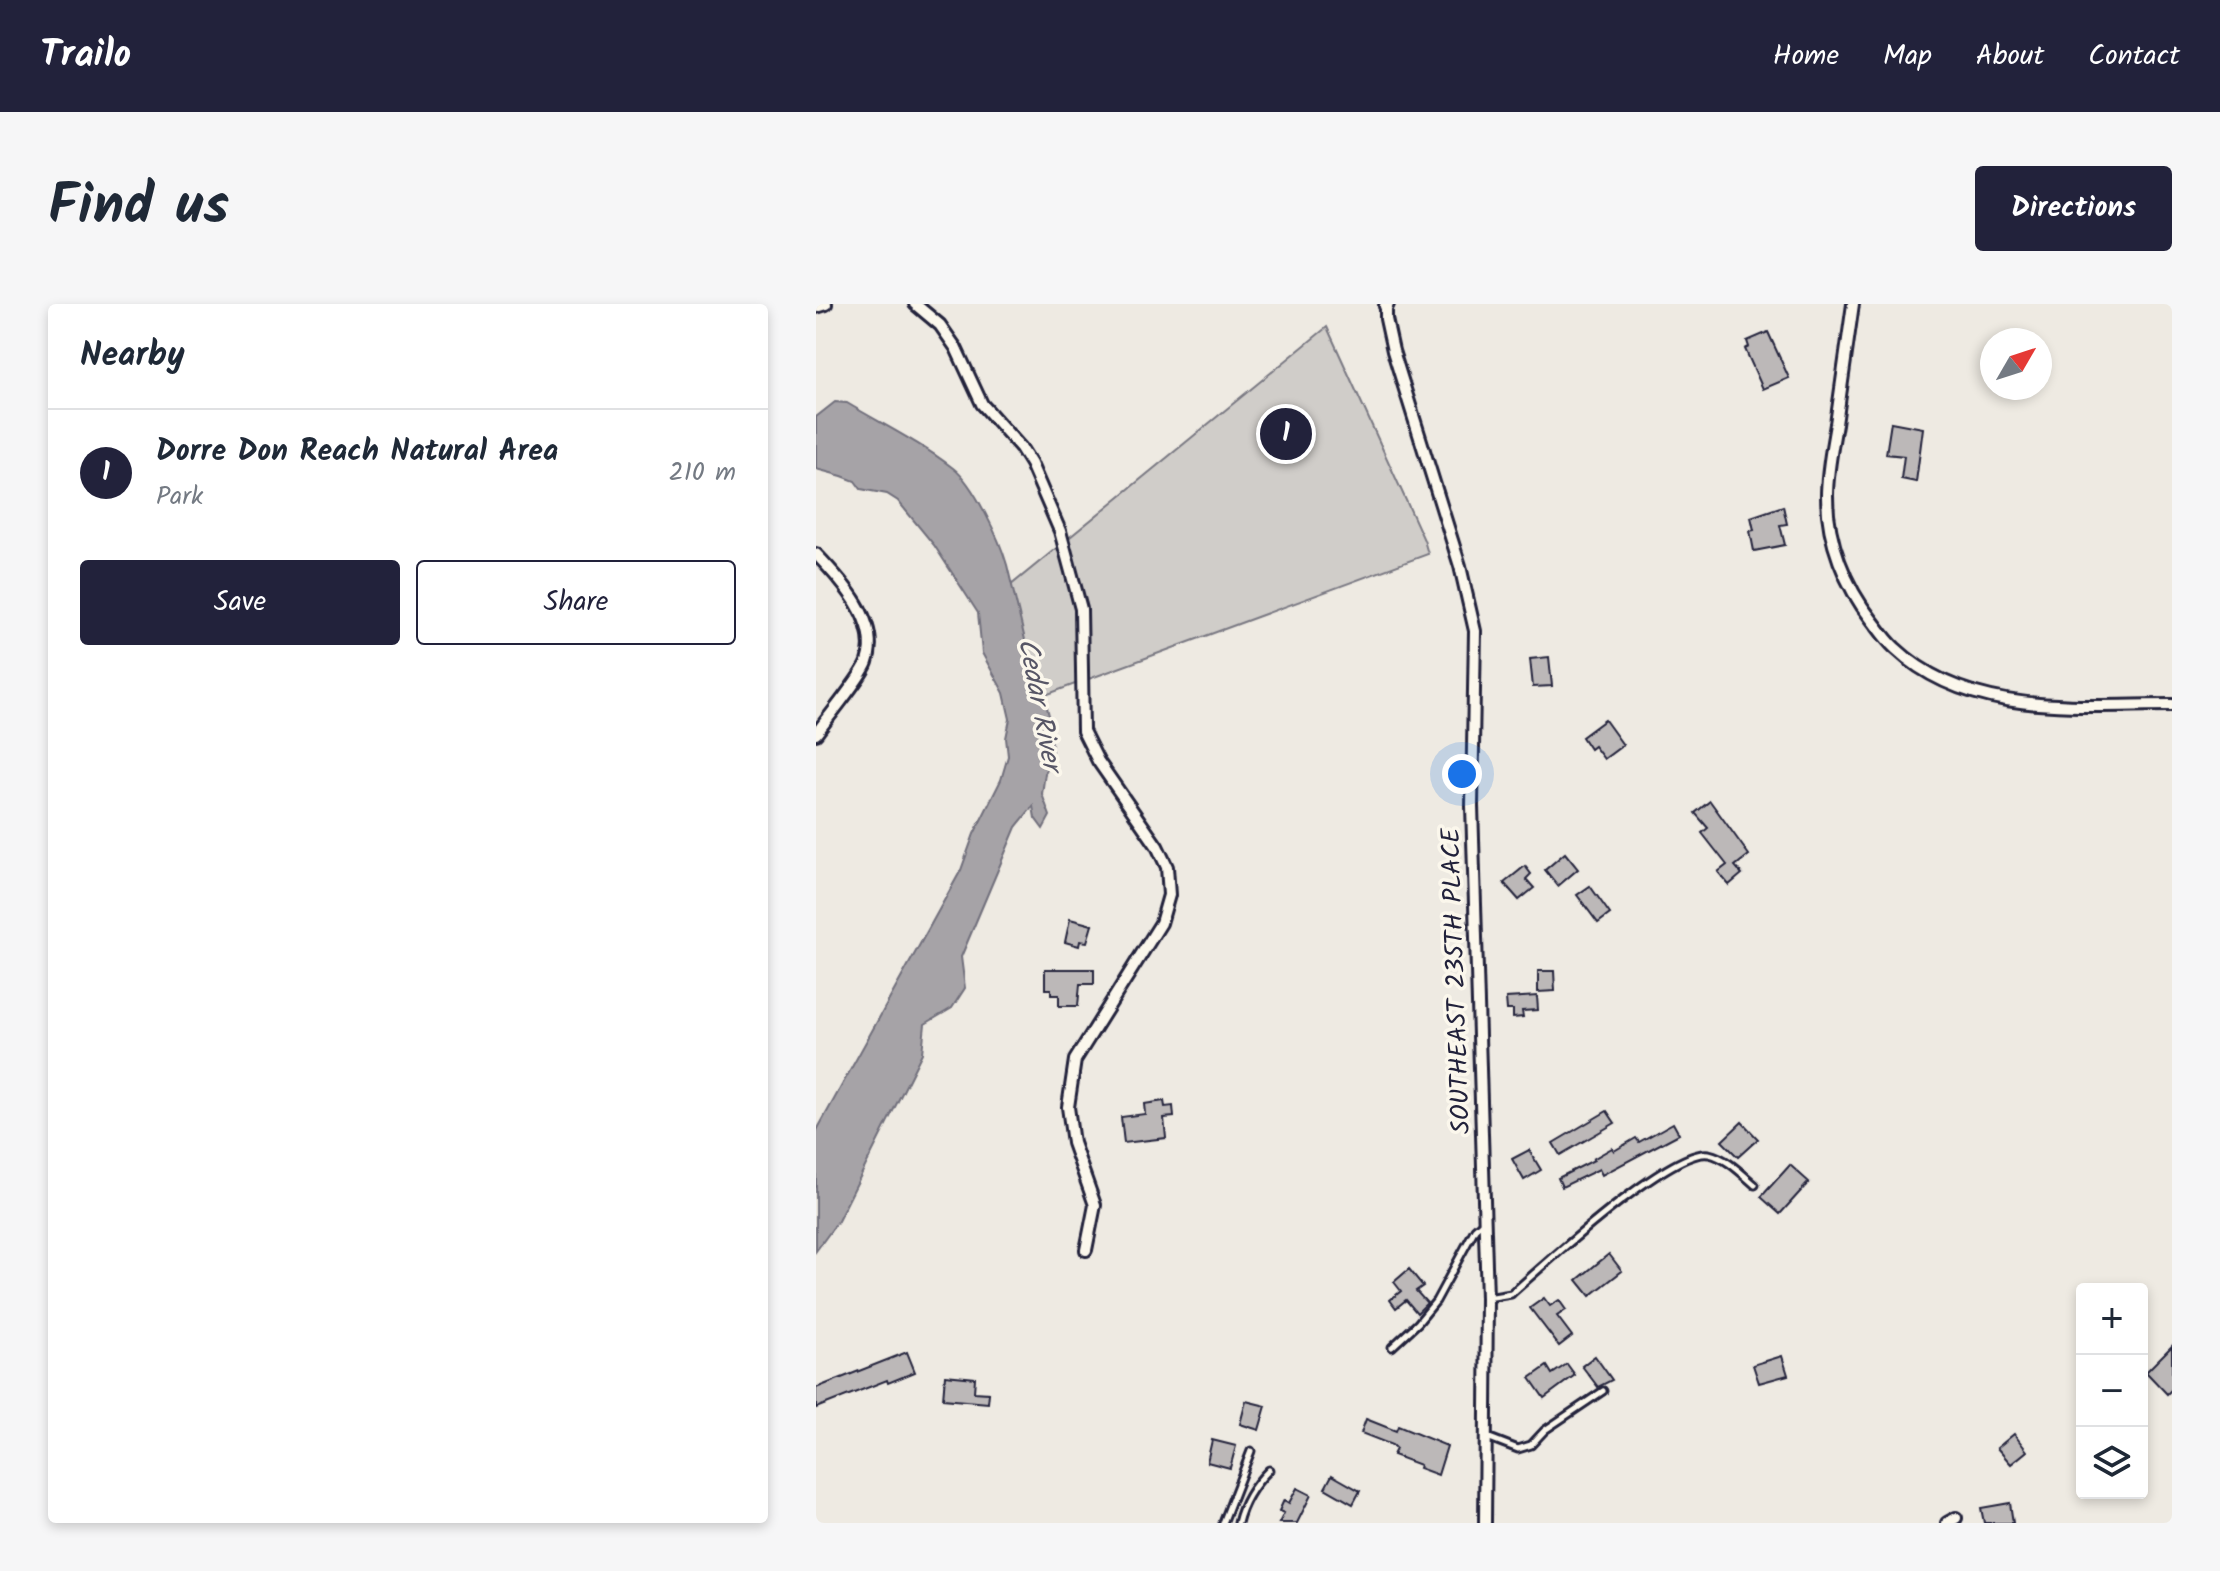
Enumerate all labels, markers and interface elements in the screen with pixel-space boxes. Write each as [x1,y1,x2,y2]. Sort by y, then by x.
text: Trailo [40,26,131,86]
text: Home [1773,34,1839,79]
text: Map [1883,34,1932,79]
text: About [1976,34,2044,79]
text: Contact [2088,34,2180,79]
text: Find us [48,163,229,253]
button: Directions [1975,166,2172,251]
north arrow [1980,328,2052,400]
text: Nearby [80,329,185,383]
pin: 1 [1260,404,1312,464]
text: Dorre Don Reach Natural Area [156,428,558,476]
text: 1 [102,452,110,494]
text: 210 m [669,452,736,494]
text: Park [156,476,203,518]
button: Save [80,560,400,645]
button: Share [416,560,736,645]
water label: Cedar River [1004,635,1074,780]
your location [1442,754,1482,794]
street label: SOUTHEAST 235TH PLACE [1431,826,1483,1135]
map controls [2076,1283,2148,1499]
button: + [2076,1283,2148,1355]
button: − [2076,1355,2148,1427]
button: layers [2076,1427,2148,1499]

